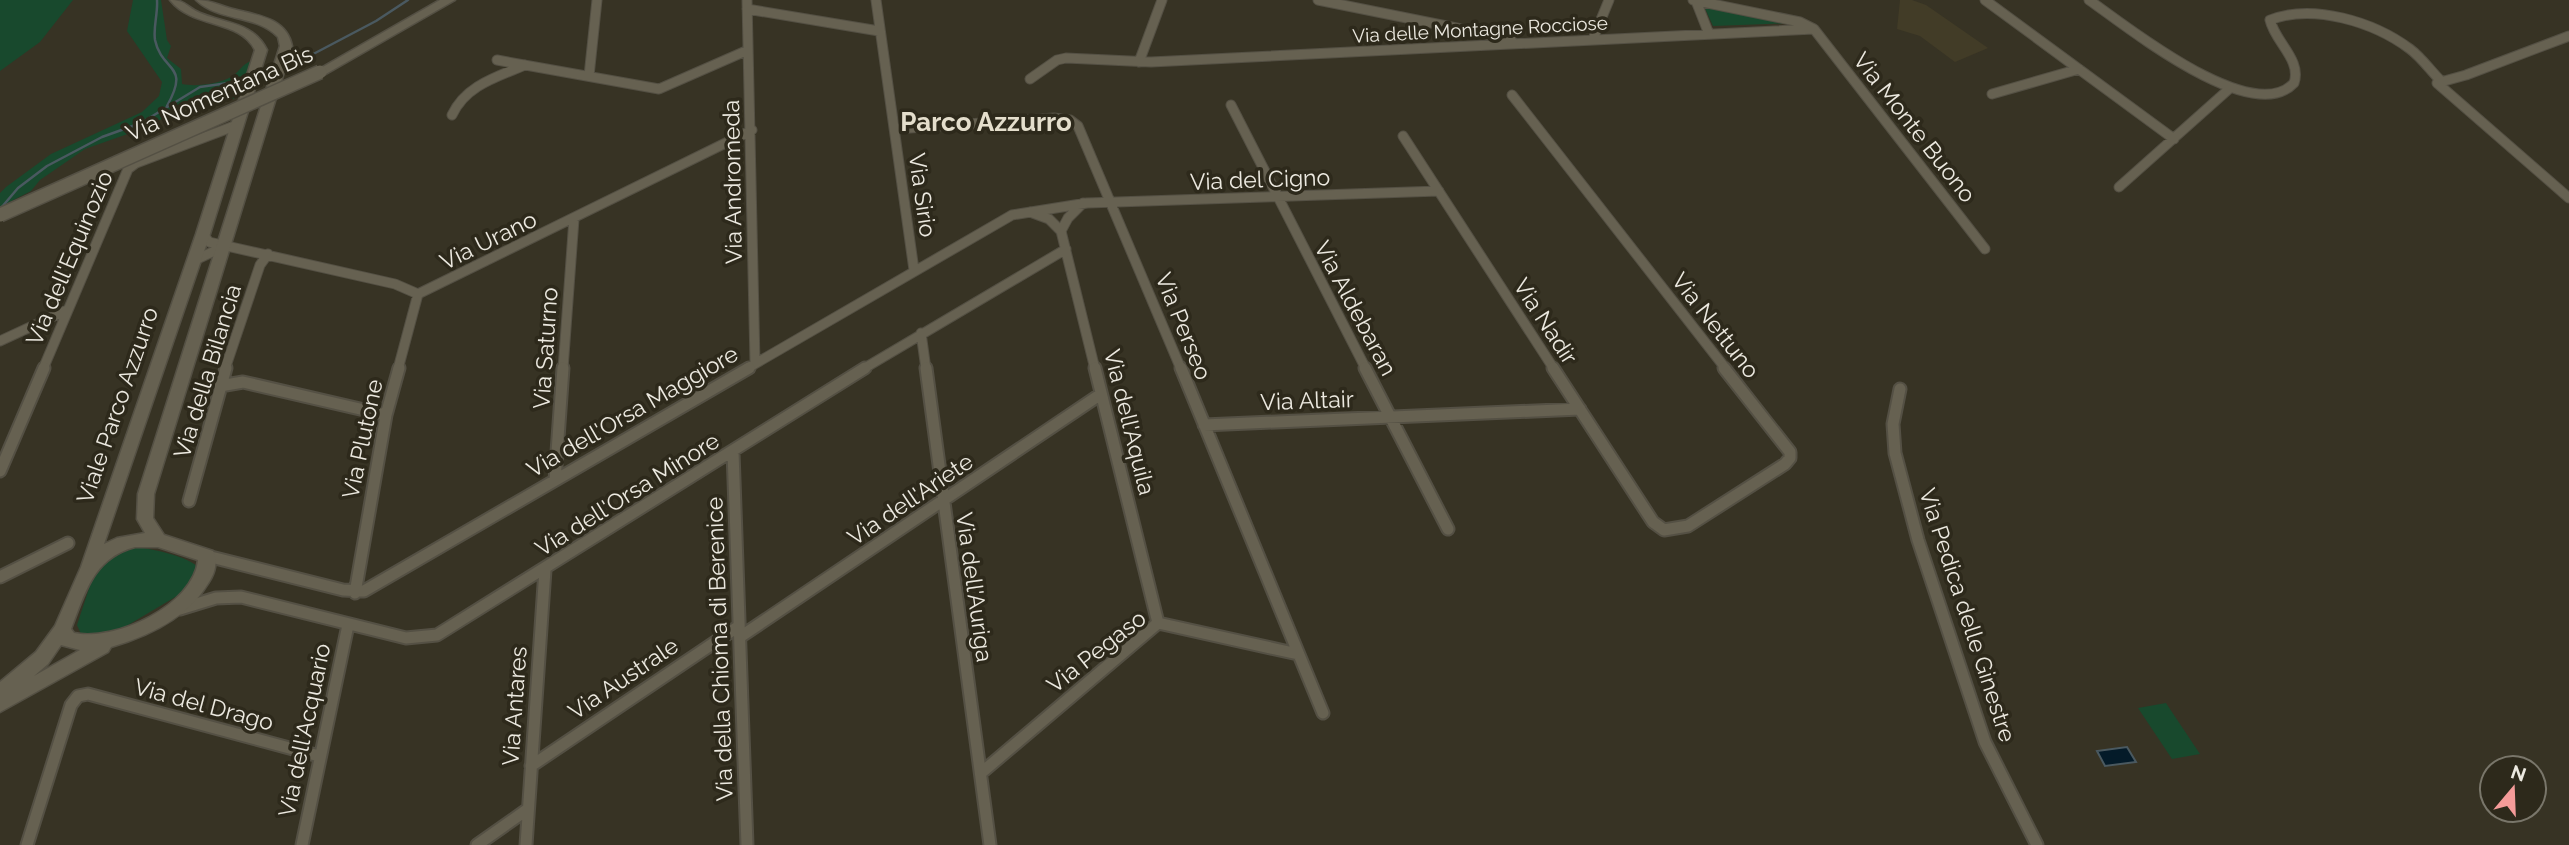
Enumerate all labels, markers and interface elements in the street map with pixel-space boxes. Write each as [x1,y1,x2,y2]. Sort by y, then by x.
street label: Via delle Montagne Rocciose [1352,11,1608,47]
street label: Via Nomentana Bis [121,40,317,146]
street label: Via Monte Buono [1848,47,1982,207]
street label: Via Andromeda [717,100,747,264]
district label: Parco Azzurro [900,107,1072,137]
street label: Via Sirio [904,151,942,239]
street label: Via del Cigno [1189,163,1331,195]
street label: Via dell'Equinozio [20,167,118,349]
street label: Via Urano [435,205,541,275]
street label: Via Aldebaran [1309,236,1403,380]
street label: Via Nettuno [1667,267,1765,383]
street label: Via Perseo [1150,269,1218,383]
street label: Via Nadir [1508,273,1584,369]
street label: Via della Bilancia [168,281,246,461]
street label: Via Saturno [527,286,563,410]
street label: Viale Parco Azzurro [71,303,163,507]
street label: Via dell'Orsa Maggiore [522,339,742,483]
street label: Via dell'Aquila [1099,346,1161,498]
street label: Via Plutone [336,377,388,501]
street label: Via Altair [1260,385,1354,415]
street label: Via dell'Orsa Minore [530,426,724,562]
street label: Via dell'Ariete [842,447,978,551]
street label: Via Pedica delle Ginestre [1914,485,2022,745]
street label: Via della Chioma di Berenice [700,496,738,802]
street label: Via dell'Auriga [951,510,999,664]
street label: Via Pegaso [1041,604,1151,698]
street label: Via Australe [563,631,683,725]
street label: Via dell'Acquario [272,641,336,819]
street label: Via Antares [496,645,532,767]
street label: Via del Drago [131,672,277,736]
north arrow [2478,754,2548,824]
text: N [2508,760,2529,786]

